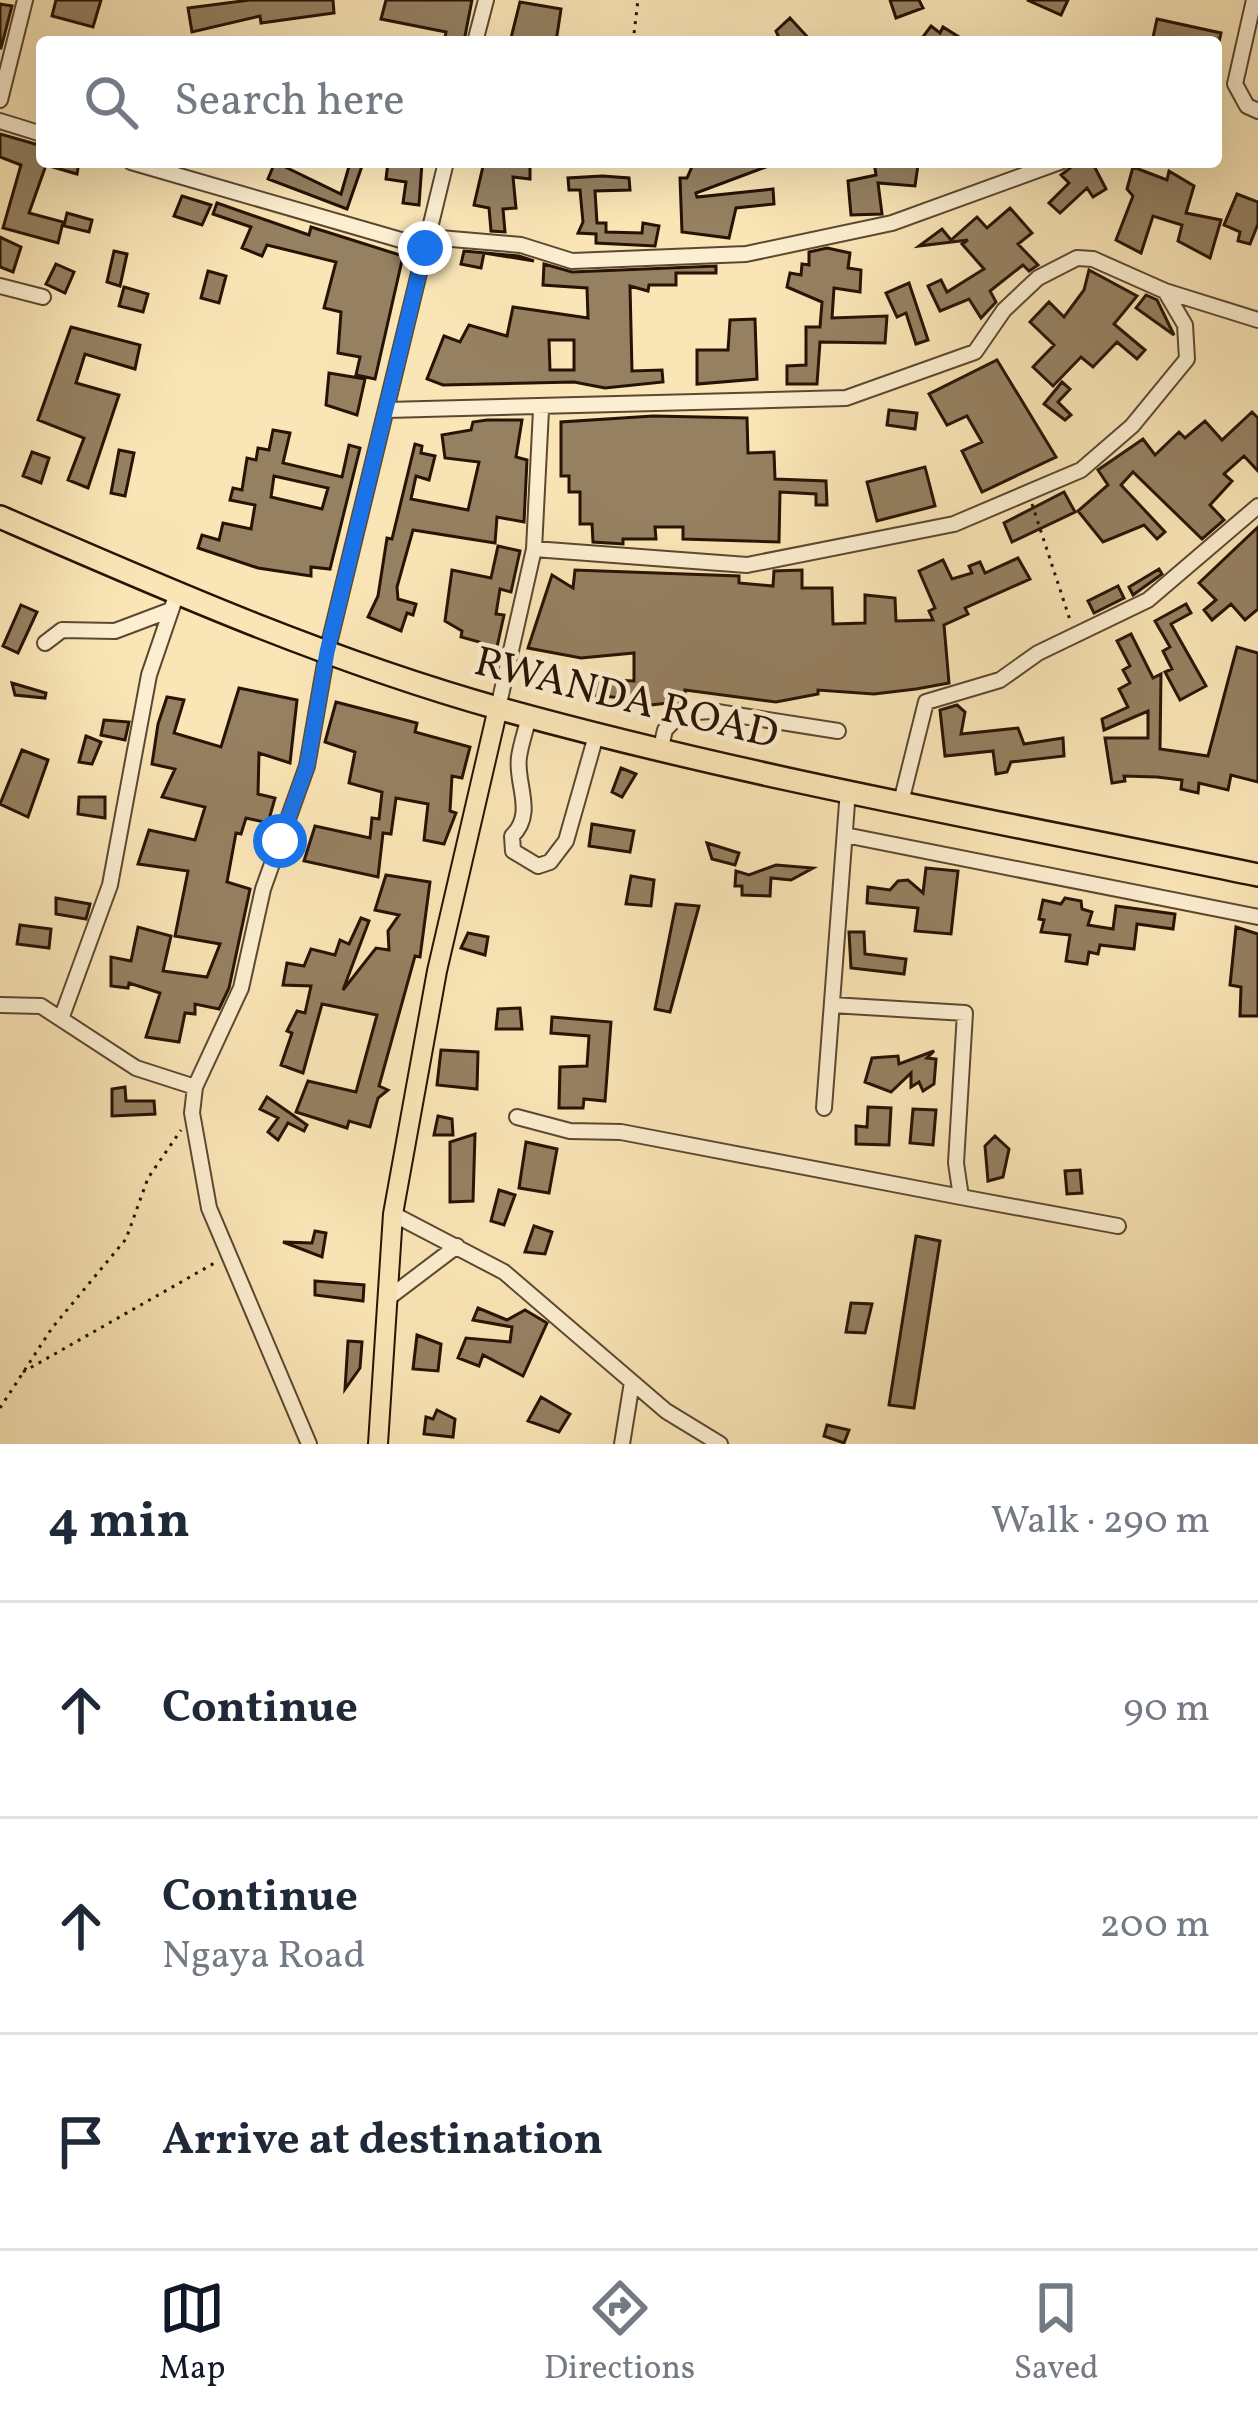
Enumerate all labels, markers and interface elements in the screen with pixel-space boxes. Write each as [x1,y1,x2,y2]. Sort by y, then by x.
search box [36,36,1222,168]
icon: search [78,69,144,135]
text: Search here [174,71,405,134]
route end [398,221,452,275]
street label: RWANDA ROAD [468,634,784,767]
route start [253,814,307,868]
text: 4 min [48,1487,190,1558]
text: Walk · 290 m [991,1495,1210,1549]
icon: ahead [48,1677,114,1743]
text: Continue [162,1678,358,1741]
text: 90 m [1123,1683,1210,1737]
text: Continue [162,1867,358,1930]
icon: ahead [48,1893,114,1959]
text: 200 m [1099,1899,1210,1953]
text: Ngaya Road [162,1930,366,1984]
icon: arrive [48,2109,114,2175]
text: Arrive at destination [162,2110,603,2173]
tab: Map [159,2275,225,2393]
tab: Directions [544,2275,695,2393]
tab: Saved [1014,2275,1099,2393]

